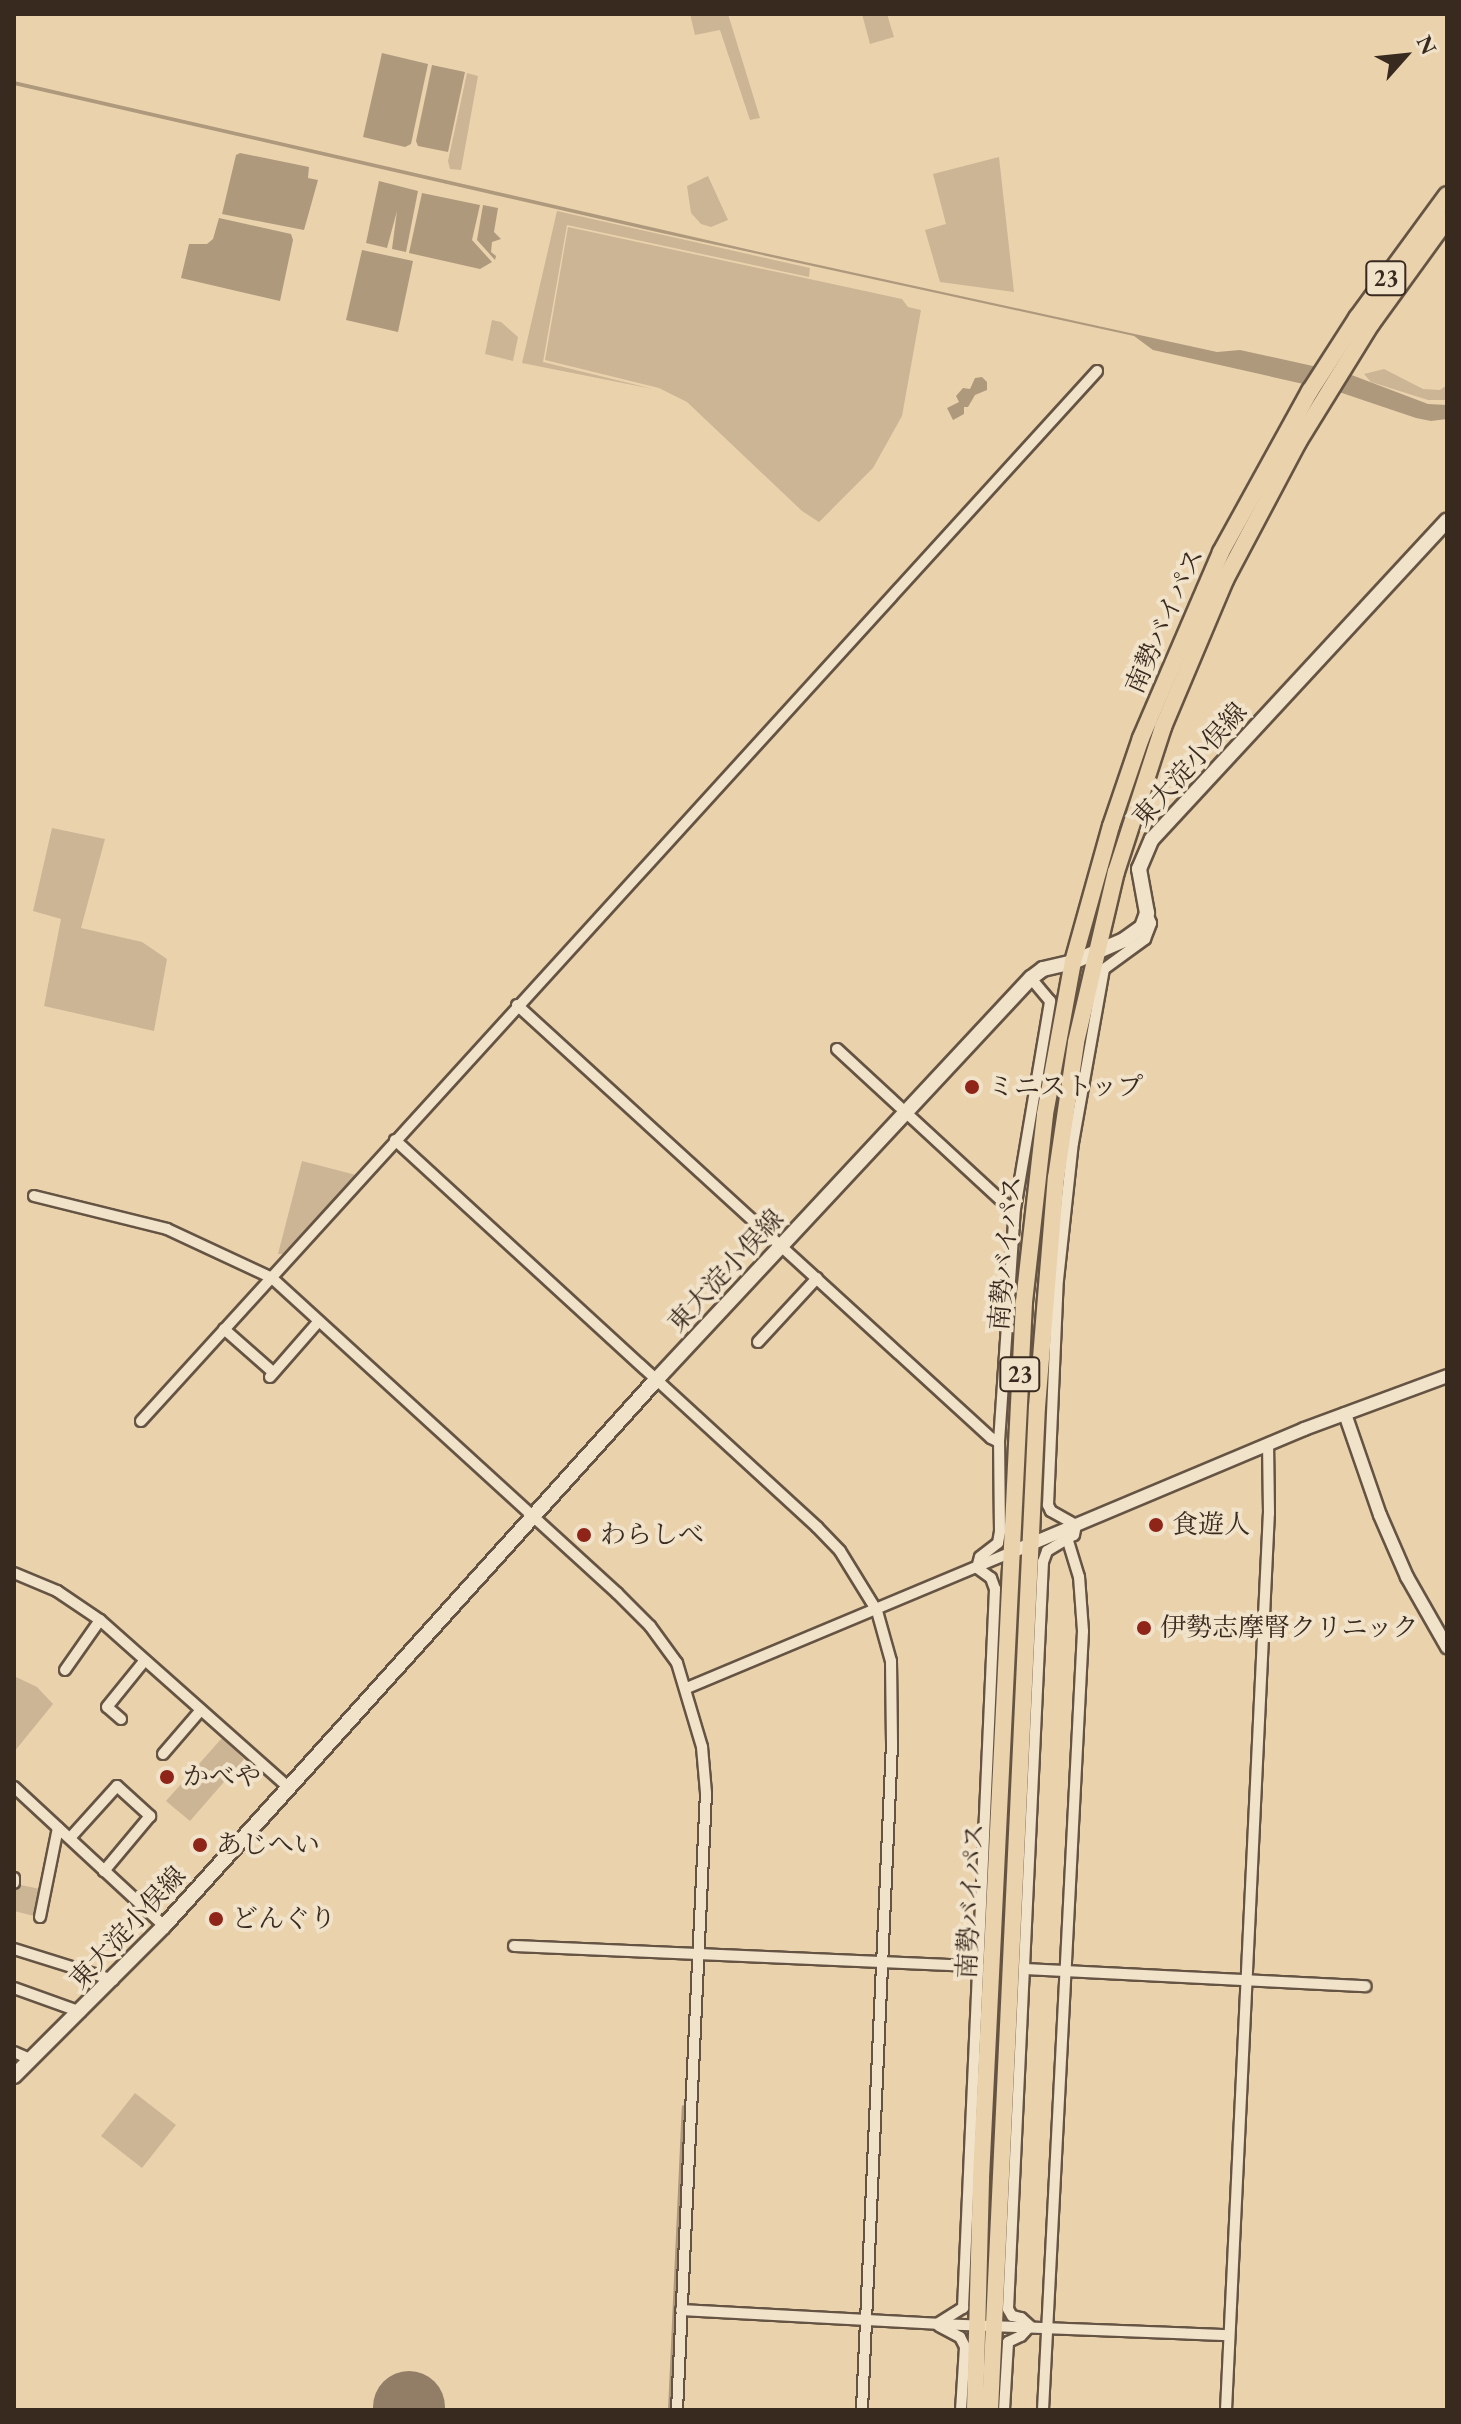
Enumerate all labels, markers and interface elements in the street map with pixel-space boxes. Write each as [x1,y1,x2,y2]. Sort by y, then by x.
north arrow [1365,16,1445,96]
text: N [1410,30,1444,59]
road number: 23 [1364,258,1408,298]
street label: 南勢バイパス [1119,543,1211,699]
street label: 東大淀小俣線 [1126,697,1254,833]
place label: ミニストップ [988,1071,1144,1103]
marker: ミニストップ [963,1078,981,1096]
street label: 南勢バイパス [984,1174,1028,1332]
street label: 東大淀小俣線 [661,1203,791,1339]
road number: 23 [998,1354,1042,1394]
place label: 食遊人 [1172,1509,1250,1541]
marker: 食遊人 [1147,1516,1165,1534]
place label: わらしべ [600,1519,704,1551]
marker: わらしべ [575,1526,593,1544]
place label: 伊勢志摩腎クリニック [1160,1612,1420,1644]
marker: 伊勢志摩腎クリニック [1135,1619,1153,1637]
place label: かべや [183,1761,261,1793]
marker: かべや [158,1768,176,1786]
street label: 南勢バイパス [951,1822,991,1980]
place label: あじへい [216,1829,320,1861]
marker: あじへい [191,1836,209,1854]
street label: 東大淀小俣線 [63,1860,193,1996]
place label: どんぐり [232,1903,336,1935]
marker: どんぐり [207,1910,225,1928]

